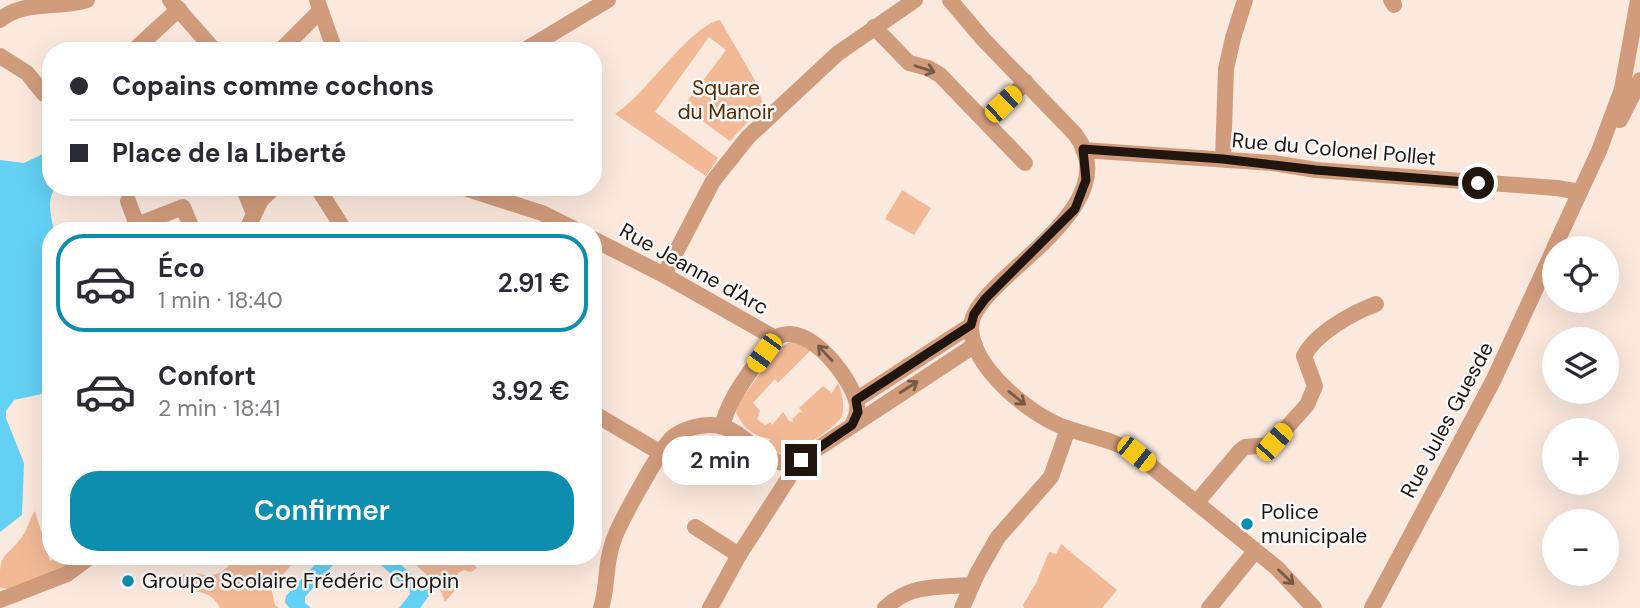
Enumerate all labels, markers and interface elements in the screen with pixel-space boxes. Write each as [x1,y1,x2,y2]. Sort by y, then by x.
one-way arrow [914,63,936,76]
text: Copains comme cochons [112,69,434,103]
park label: Square du Manoir [677,74,775,126]
car [981,82,1026,126]
street label: Rue du Colonel Pollet [1231,126,1437,172]
text: Place de la Liberté [112,136,346,170]
route start [1462,167,1494,199]
street label: Rue Jeanne d'Arc [615,216,773,322]
map controls [1542,236,1619,586]
button: locate [1542,236,1619,313]
text: Éco [158,251,205,285]
icon: car [74,252,137,315]
text: 2.91 € [498,266,570,300]
text: 1 min · 18:40 [158,285,283,315]
button: layers [1542,327,1619,404]
car [744,330,785,376]
street label: Rue Jules Guesde [1394,337,1500,503]
one-way arrow [816,345,833,362]
text: Confort [158,359,256,393]
icon: car [74,360,137,423]
text: 3.92 € [491,374,570,408]
one-way arrow [899,380,918,395]
one-way arrow [1007,390,1025,405]
text: 2 min · 18:41 [158,393,280,423]
button: + [1542,418,1619,495]
car [1253,419,1296,465]
car [1113,433,1160,475]
callout: 2 min [661,435,776,484]
route end [785,444,817,476]
text: 2 min [690,445,750,475]
button: Confirmer [70,471,574,551]
place label: Police municipale [1261,498,1367,550]
button: − [1542,509,1619,586]
marker: Police municipale [1239,516,1255,532]
place label: Groupe Scolaire Frédéric Chopin [142,567,459,595]
one-way arrow [1278,569,1295,586]
marker: Groupe Scolaire Frédéric Chopin [120,573,136,589]

